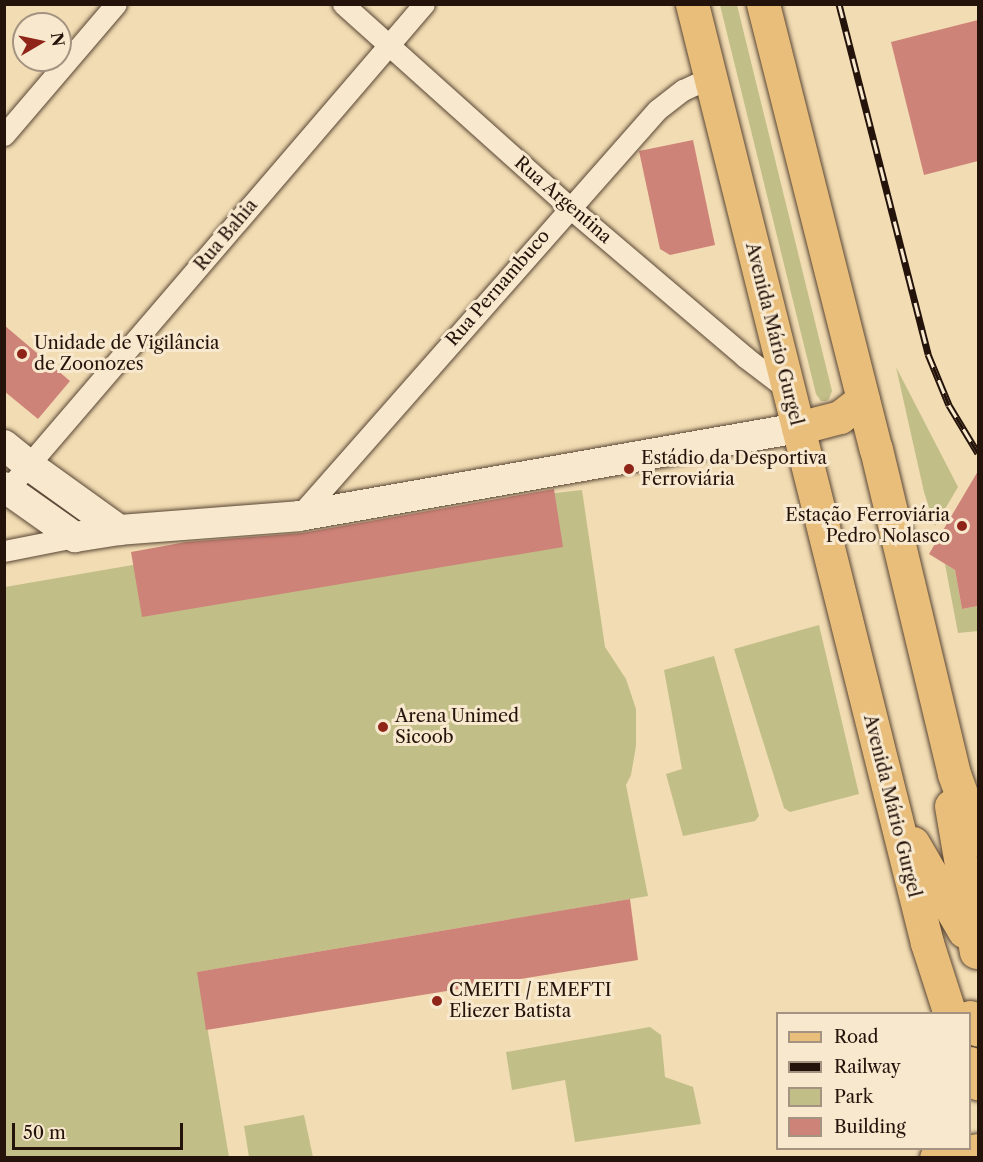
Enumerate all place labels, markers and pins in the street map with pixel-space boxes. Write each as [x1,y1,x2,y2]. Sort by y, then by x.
place label: Unidade de Vigilância de Zoonozes [34,333,220,376]
marker: Unidade de Vigilância de Zoonozes [15,347,29,361]
place label: Estádio da Desportiva Ferroviária [641,448,827,490]
marker: Estádio da Desportiva Ferroviária [622,462,636,476]
place label: Estação Ferroviária Pedro Nolasco [785,505,950,548]
marker: Estação Ferroviária Pedro Nolasco [955,519,969,533]
place label: Arena Unimed Sicoob [395,706,519,748]
marker: Arena Unimed Sicoob [376,720,390,734]
place label: CMEITI / EMEFTI Eliezer Batista [449,980,611,1022]
marker: CMEITI / EMEFTI Eliezer Batista [430,994,444,1008]

